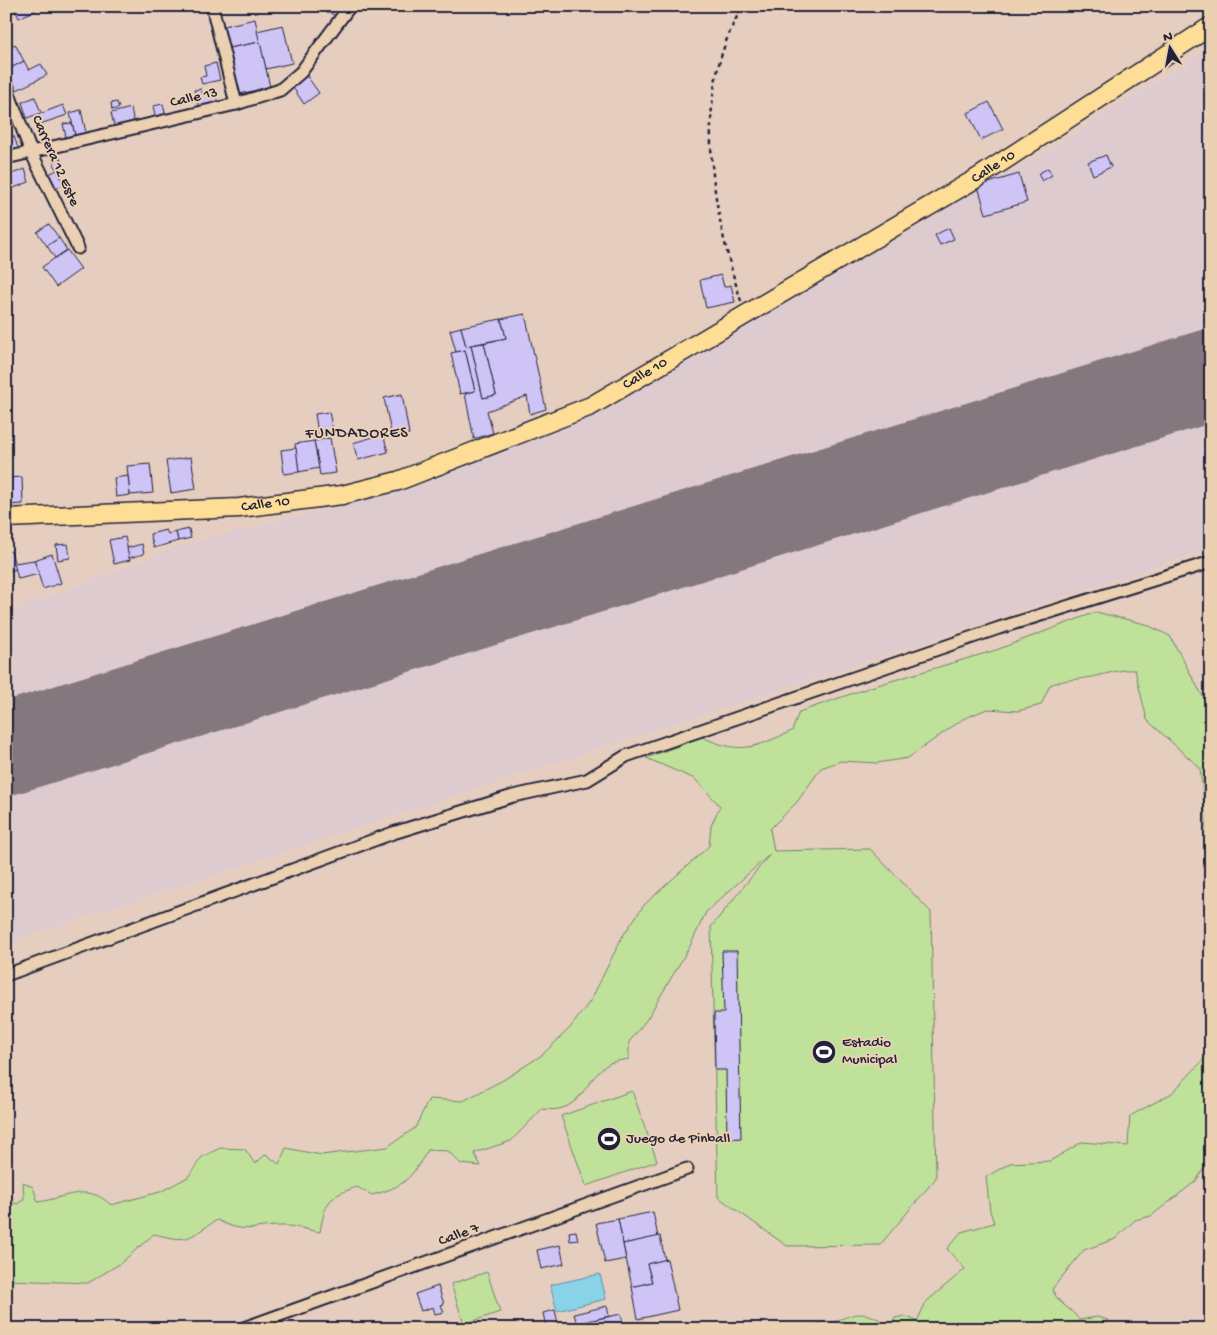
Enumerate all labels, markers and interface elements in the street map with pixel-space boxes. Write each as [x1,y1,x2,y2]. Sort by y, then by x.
north arrow [1144,22,1194,72]
text: N [1162,28,1174,47]
street label: Calle 13 [168,84,220,112]
street label: Carrera 12 Este [27,113,83,210]
street label: Calle 10 [968,146,1020,188]
street label: Calle 10 [620,353,671,394]
district label: FUNDADORES [304,425,409,444]
street label: Calle 10 [240,493,291,517]
place label: Estadio Municipal [842,1034,897,1069]
sports icon: Estadio Municipal [811,1039,837,1065]
sports icon: Juego de Pinball [596,1126,622,1152]
place label: Juego de Pinball [626,1130,730,1148]
street label: Calle 7 [436,1219,483,1251]

